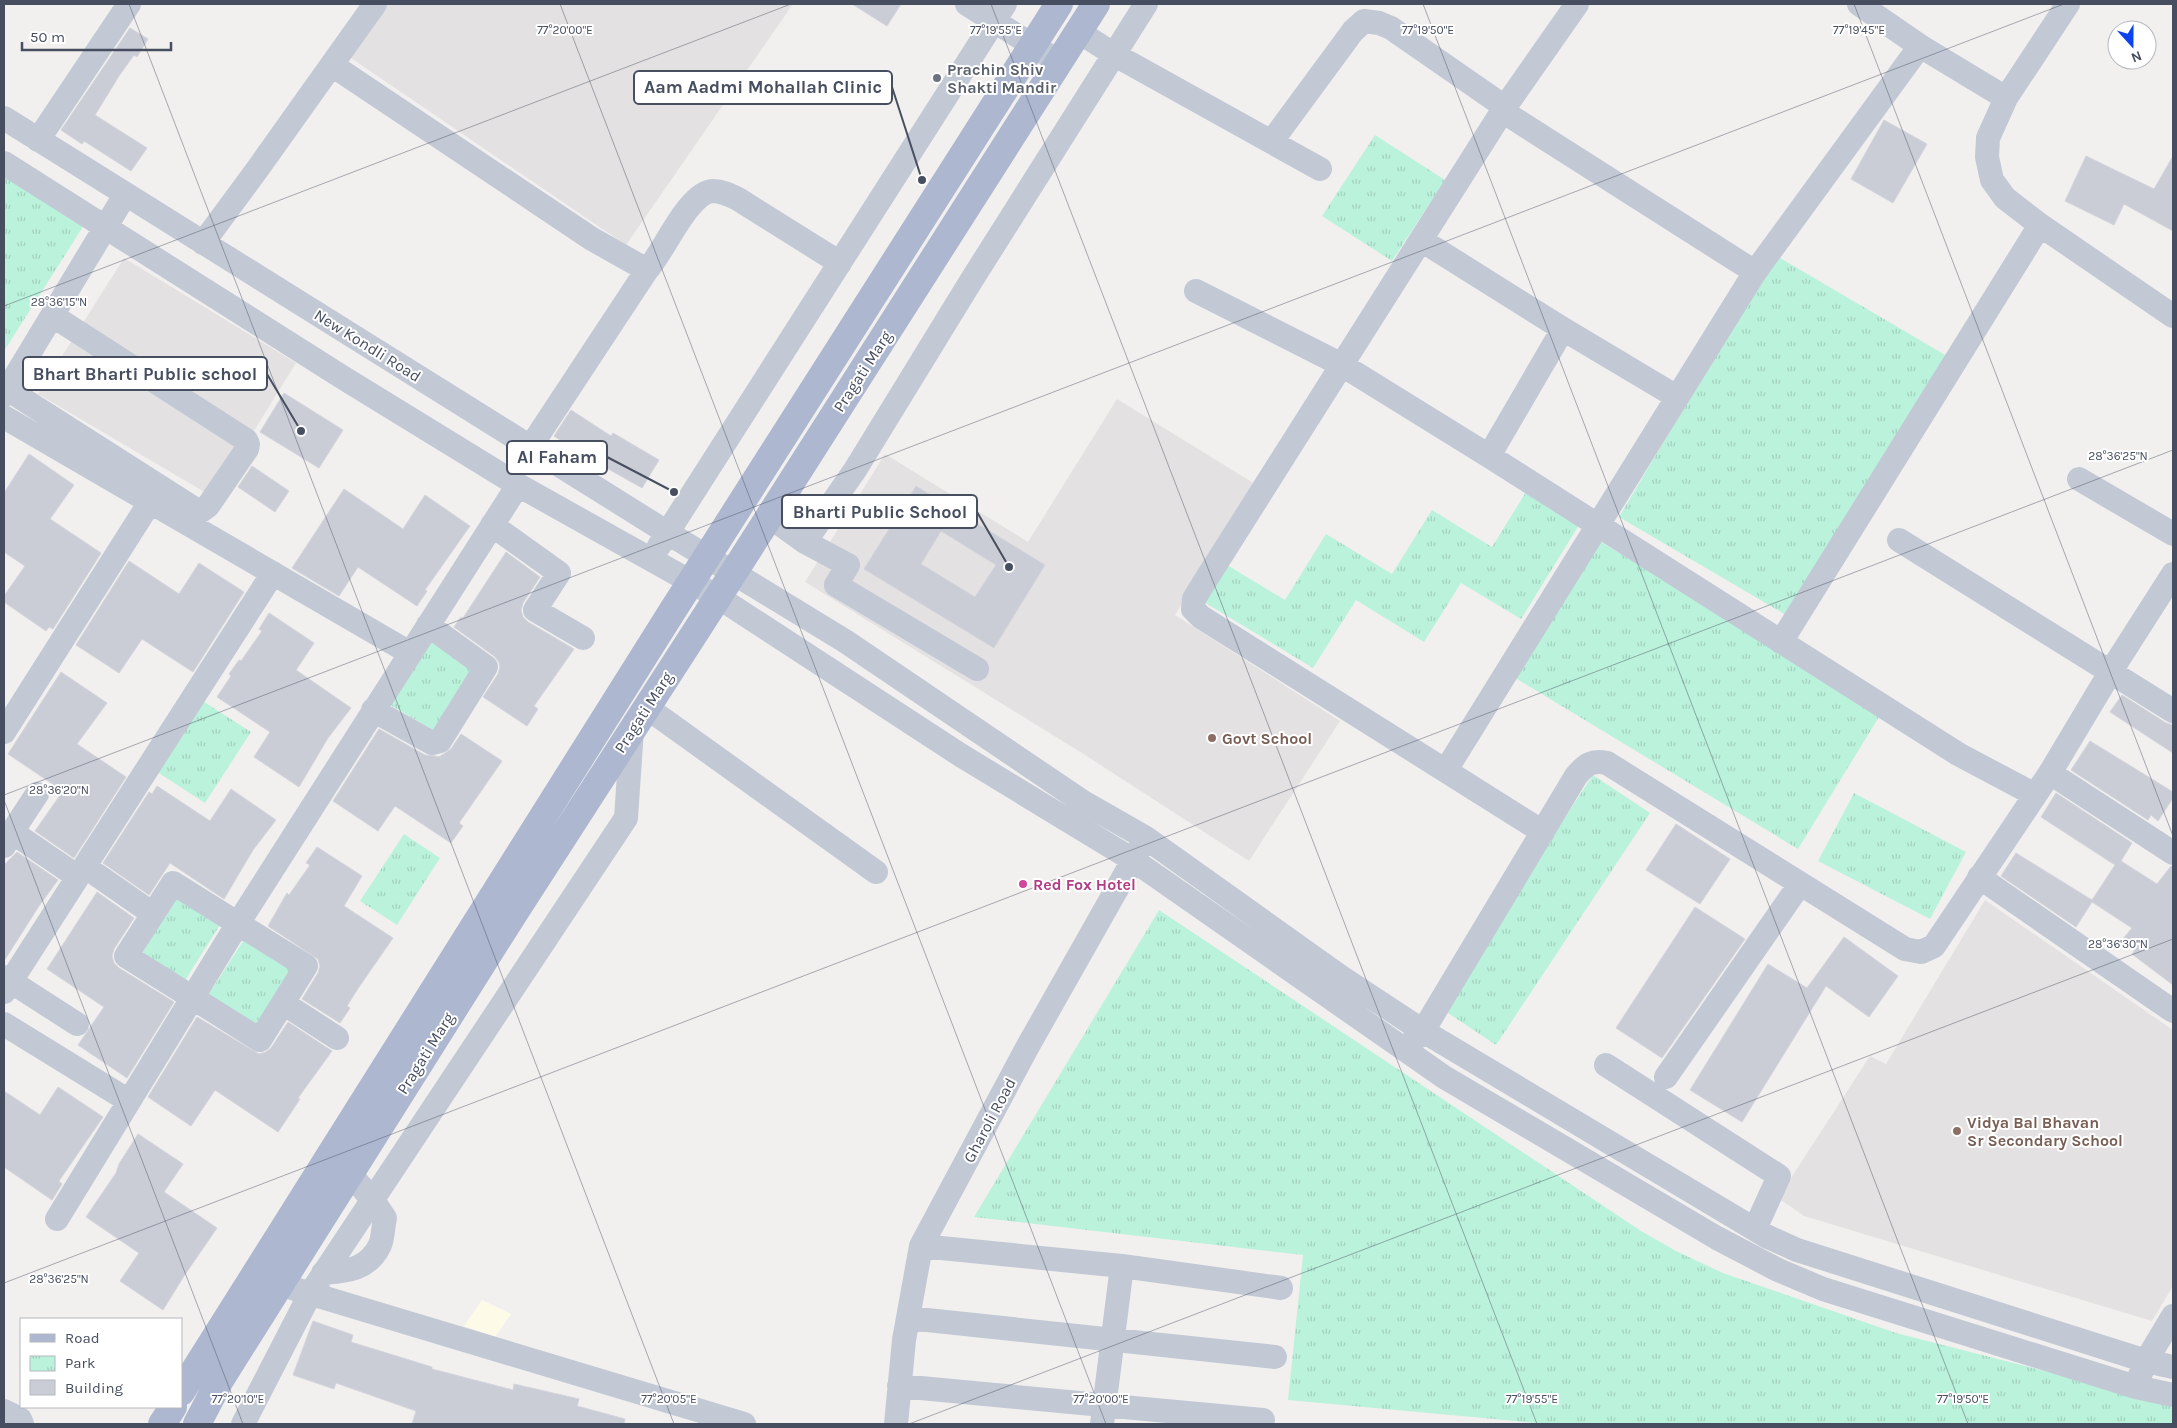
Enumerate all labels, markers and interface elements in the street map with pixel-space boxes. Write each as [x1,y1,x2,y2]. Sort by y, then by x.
scale bar [22,20,171,52]
north arrow [2107,20,2157,70]
text: 77°20'00"E [537,23,593,37]
text: 77°19'55"E [970,23,1022,37]
text: 77°19'50"E [1402,23,1454,37]
text: 77°19'45"E [1833,23,1885,37]
text: 50 m [30,28,65,46]
text: N [2129,47,2144,66]
place label: Prachin Shiv Shakti Mandir [947,60,1057,97]
callout: Aam Aadmi Mohallah Clinic [634,71,892,104]
marker: Prachin Shiv Shakti Mandir [931,72,943,84]
text: Aam Aadmi Mohallah Clinic [644,76,882,98]
text: 28°36'15"N [31,295,87,309]
street label: New Kondli Road [311,305,425,386]
street label: Pragati Marg [829,327,896,415]
callout: Bhart Bharti Public school [23,357,267,390]
text: Bhart Bharti Public school [33,363,257,385]
callout: Al Faham [507,441,607,474]
text: Al Faham [517,446,597,468]
text: 28°36'25"N [2088,449,2148,463]
callout: Bharti Public School [782,495,977,528]
text: Bharti Public School [793,501,967,523]
street label: Pragati Marg [610,668,677,756]
place label: Govt School [1222,729,1312,748]
marker: Govt School [1206,732,1218,744]
text: 28°36'20"N [29,783,89,797]
place label: Red Fox Hotel [1033,875,1136,894]
marker: Red Fox Hotel [1017,878,1029,890]
text: 28°36'30"N [2088,937,2148,951]
street label: Pragati Marg [393,1009,458,1098]
street label: Gharoli Road [959,1075,1020,1166]
place label: Vidya Bal Bhavan Sr Secondary School [1967,1113,2123,1150]
marker: Vidya Bal Bhavan Sr Secondary School [1951,1125,1963,1137]
text: 28°36'25"N [29,1272,89,1286]
legend [20,1318,182,1408]
text: Road [65,1329,100,1347]
text: Park [65,1354,95,1372]
text: Building [65,1379,123,1397]
text: 77°20'10"E [212,1392,264,1406]
text: 77°20'05"E [641,1392,697,1406]
text: 77°20'00"E [1073,1392,1129,1406]
text: 77°19'55"E [1506,1392,1558,1406]
text: 77°19'50"E [1937,1392,1989,1406]

